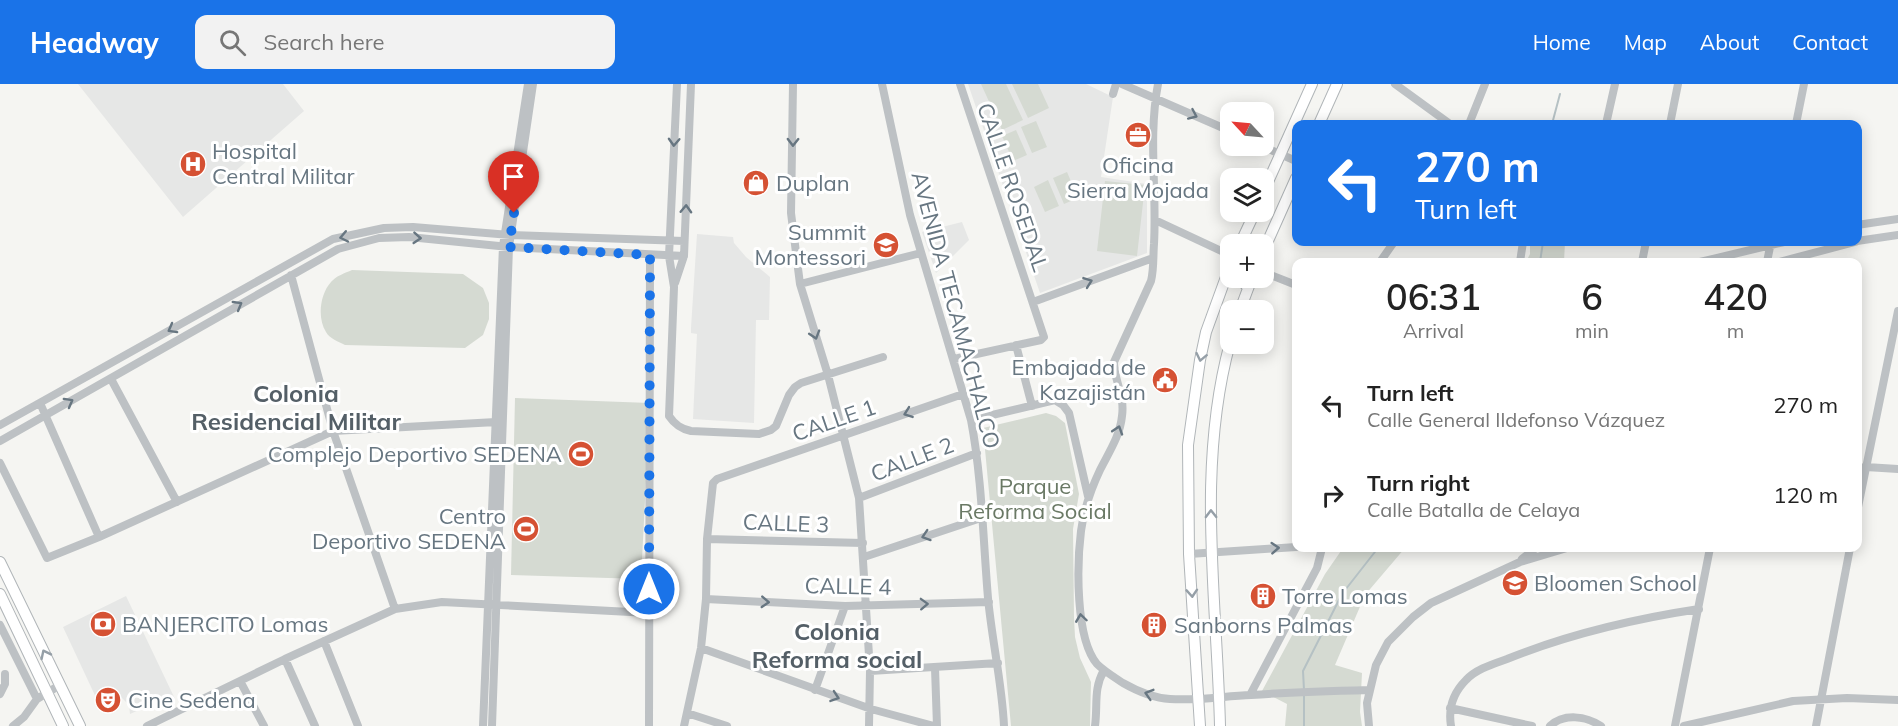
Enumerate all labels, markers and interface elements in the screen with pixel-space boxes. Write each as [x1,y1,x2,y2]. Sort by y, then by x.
search box [195,15,615,69]
text: Headway [30,25,159,60]
icon: search [216,26,249,59]
text: Search here [264,28,385,56]
text: Home [1533,29,1591,55]
text: Map [1624,29,1667,55]
text: About [1700,29,1759,55]
text: Contact [1792,29,1868,55]
street label: CALLE ROSEDAL [971,99,1055,275]
north arrow [1220,102,1274,156]
map controls [1220,102,1274,354]
one-way arrow [1186,107,1197,119]
office icon: Oficina Sierra Mojada [1123,120,1153,150]
place label: Hospital Central Militar [212,137,354,190]
one-way arrow [667,138,680,147]
one-way arrow [787,138,799,147]
text: 270 m [1415,140,1540,193]
icon: left [1316,144,1394,222]
hospital icon: Hospital Central Militar [178,149,208,179]
pin [488,151,539,213]
place label: Oficina Sierra Mojada [1067,151,1209,204]
icon: arrive [497,160,530,193]
shop icon: Duplan [741,168,771,198]
street label: AVENIDA TECAMACHALCO [905,168,1007,452]
button: layers [1220,168,1274,222]
place label: Duplan [776,169,850,197]
text: Turn left [1415,192,1517,226]
one-way arrow [679,204,692,213]
place label: Summit Montessori [755,218,866,271]
one-way arrow [339,230,349,243]
school or university icon: Summit Montessori [871,230,901,260]
one-way arrow [413,231,422,244]
button: + [1220,234,1274,288]
text: 06:31 [1386,274,1481,319]
text: 6 [1581,274,1603,319]
text: 420 [1703,274,1768,319]
one-way arrow [1081,277,1092,289]
button: − [1220,300,1274,354]
one-way arrow [232,301,242,312]
text: Arrival [1403,318,1464,343]
text: min [1575,318,1609,343]
text: m [1727,318,1744,343]
one-way arrow [168,322,179,333]
one-way arrow [808,329,821,340]
one-way arrow [1195,352,1208,362]
place label: Embajada de Kazajistán [1012,353,1146,406]
public building icon: Embajada de Kazajistán [1150,365,1180,395]
district label: Colonia Residencial Militar [191,378,401,436]
text: Turn left [1367,379,1454,407]
icon: left [1316,389,1349,422]
text: 270 m [1773,391,1838,419]
street label: CALLE 1 [788,393,880,447]
one-way arrow [63,398,73,409]
one-way arrow [903,406,914,419]
text: Calle General Ildefonso Vázquez [1367,407,1665,432]
one-way arrow [1111,426,1123,436]
street label: CALLE 2 [867,430,957,488]
sports icon: Complejo Deportivo SEDENA [566,439,596,469]
place label: Complejo Deportivo SEDENA [268,440,562,468]
text: Turn right [1367,469,1470,497]
park label: Parque Reforma Social [958,472,1112,525]
icon: right [1316,479,1349,512]
text: 120 m [1773,481,1838,509]
text: Calle Batalla de Celaya [1367,497,1580,522]
place label: Centro Deportivo SEDENA [312,502,506,555]
street label: CALLE 3 [742,507,830,539]
one-way arrow [1205,509,1217,518]
sports icon: Centro Deportivo SEDENA [511,514,541,544]
one-way arrow [921,529,932,542]
one-way arrow [1270,542,1279,555]
position arrow [617,557,681,621]
school or university icon: Bloomen School [1500,568,1530,598]
place label: Bloomen School [1534,569,1697,597]
street label: CALLE 4 [804,571,892,601]
building icon: Torre Lomas [1248,581,1278,611]
place label: Torre Lomas [1282,582,1408,610]
one-way arrow [1185,589,1198,598]
one-way arrow [760,595,769,608]
one-way arrow [920,598,929,610]
bank icon: BANJERCITO Lomas [88,609,118,639]
place label: BANJERCITO Lomas [122,610,328,638]
building icon: Sanborns Palmas [1139,610,1169,640]
place label: Sanborns Palmas [1174,611,1353,639]
one-way arrow [1076,613,1088,623]
district label: Colonia Reforma social [752,616,922,674]
one-way arrow [40,650,52,661]
theatre icon: Cine Sedena [93,685,123,715]
place label: Cine Sedena [128,686,256,714]
one-way arrow [829,689,840,702]
one-way arrow [1144,689,1155,701]

